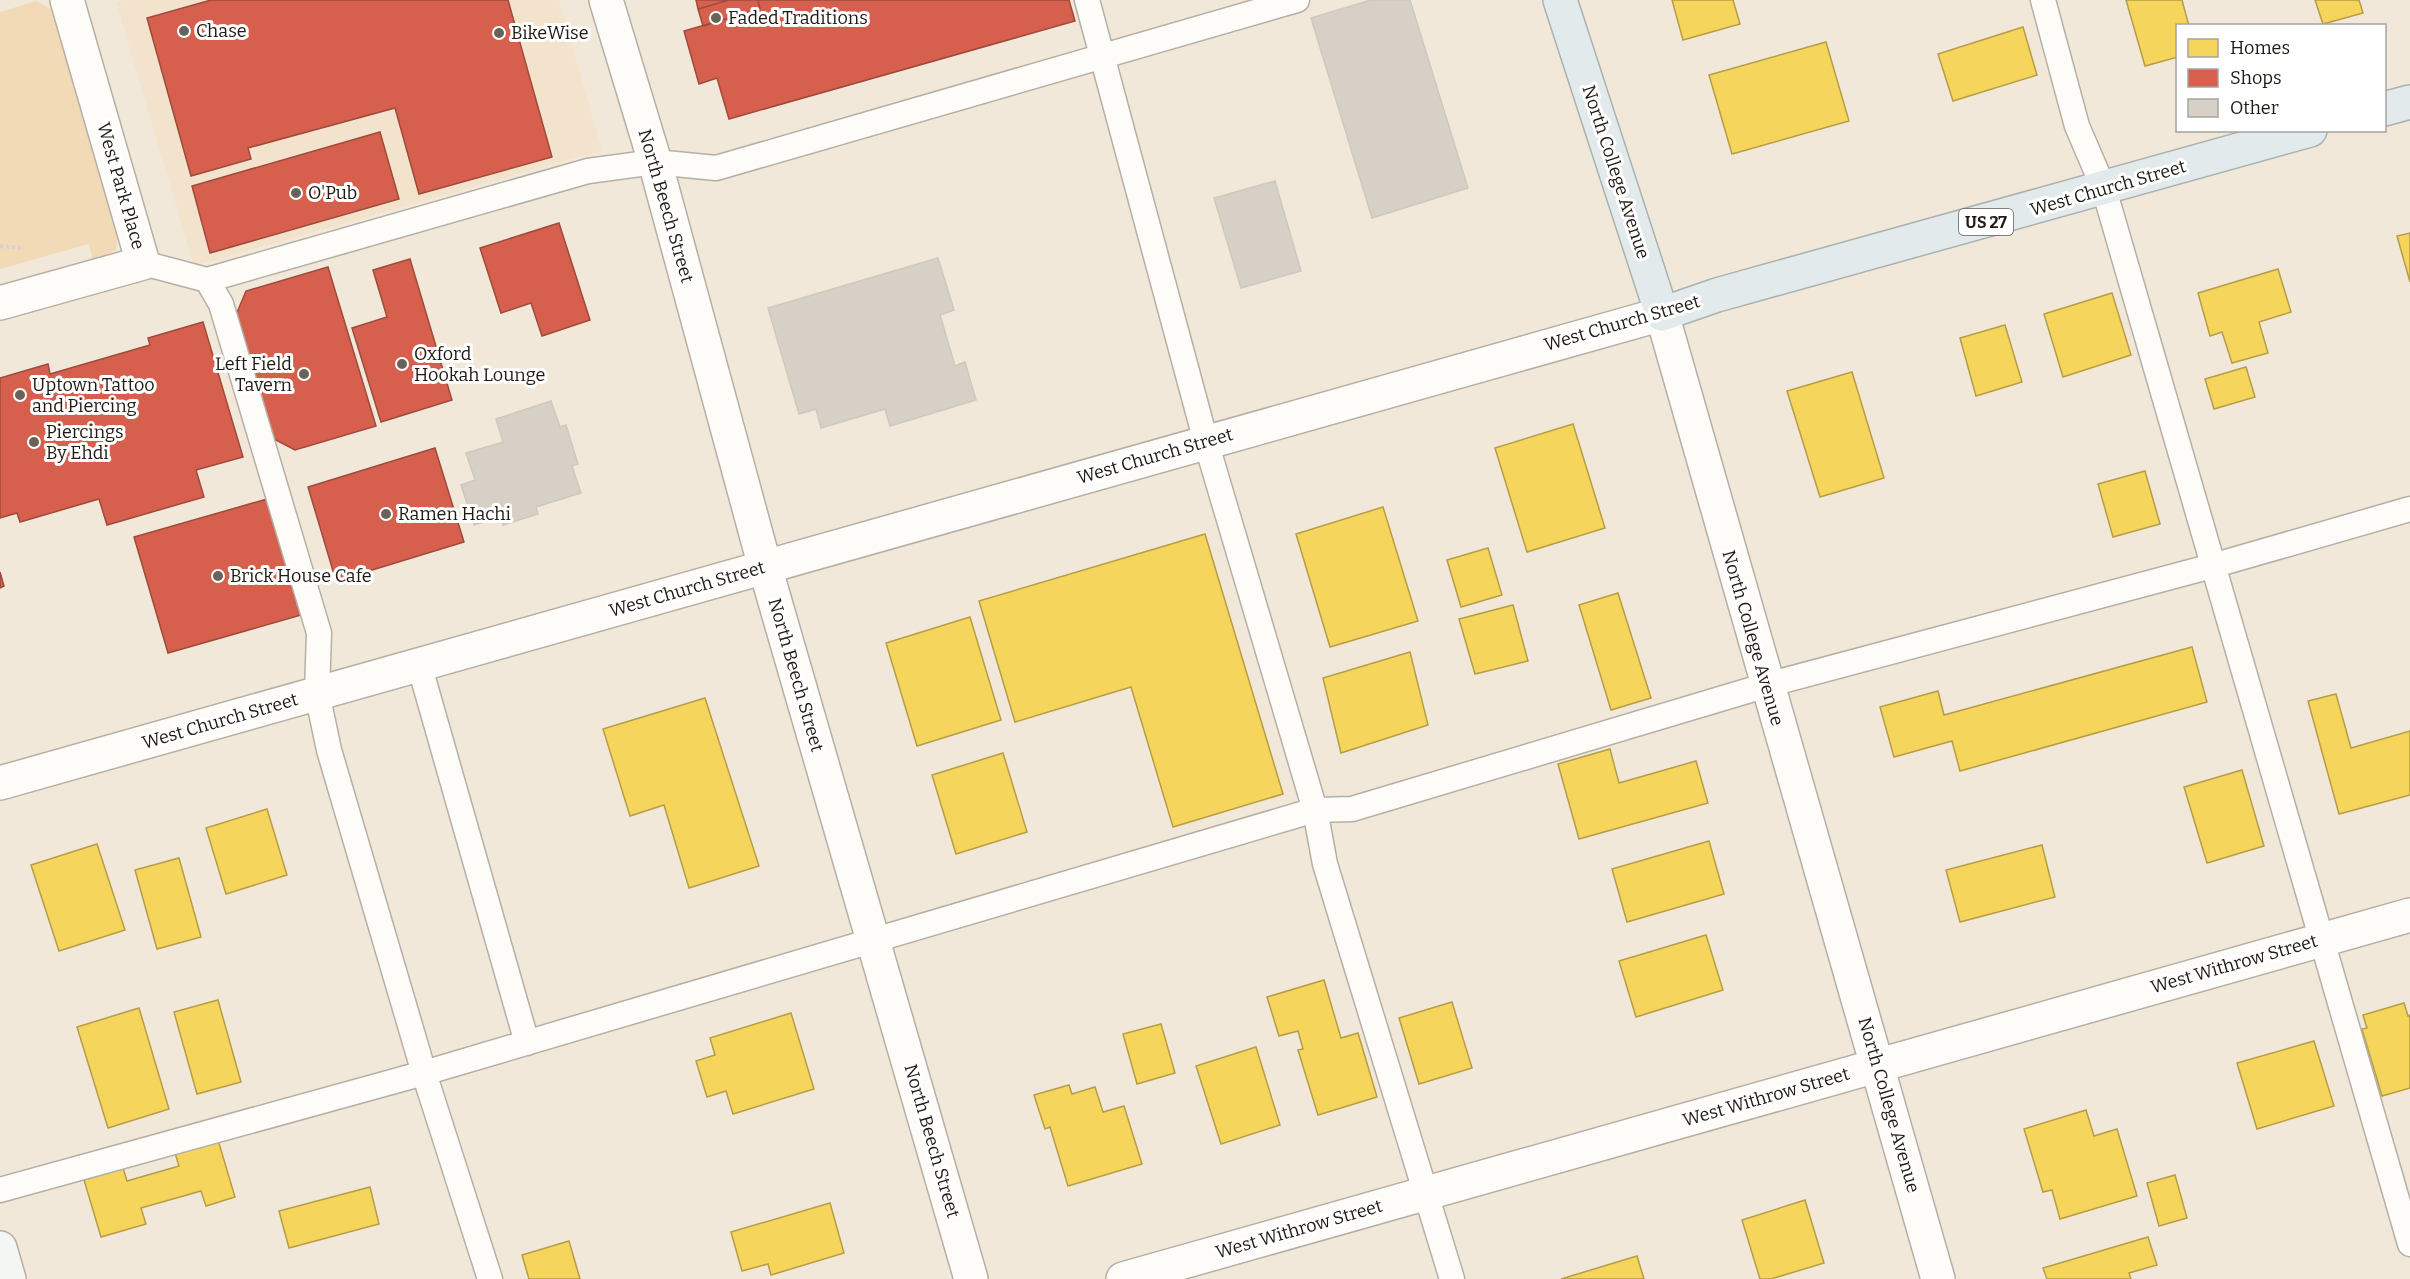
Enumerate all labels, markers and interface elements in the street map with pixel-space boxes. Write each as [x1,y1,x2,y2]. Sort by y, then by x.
place label: Faded Traditions [728,7,868,29]
marker: Faded Traditions [709,11,723,25]
place label: Chase [196,20,247,42]
place label: BikeWise [511,22,588,44]
marker: Chase [177,24,191,38]
legend [2176,24,2386,132]
marker: BikeWise [492,26,506,40]
text: Homes [2230,37,2290,59]
text: Shops [2230,67,2282,89]
street label: North College Avenue [1577,82,1655,262]
text: Other [2230,97,2279,119]
street label: West Park Place [92,120,150,252]
street label: North Beech Street [634,127,699,286]
street label: West Church Street [2027,155,2189,221]
place label: O'Pub [308,182,357,204]
marker: O'Pub [289,186,303,200]
road number: US 27 [1959,209,2013,235]
street label: West Church Street [1541,290,1703,356]
place label: Oxford Hookah Lounge [414,343,545,386]
place label: Left Field Tavern [215,353,293,396]
marker: Oxford Hookah Lounge [395,357,409,371]
marker: Left Field Tavern [297,367,311,381]
place label: Uptown Tattoo and Piercing [32,374,155,417]
marker: Uptown Tattoo and Piercing [13,388,27,402]
place label: Piercings By Ehdi [46,421,124,464]
street label: West Church Street [1074,423,1236,489]
marker: Piercings By Ehdi [27,435,41,449]
place label: Ramen Hachi [398,503,511,525]
marker: Ramen Hachi [379,507,393,521]
street label: North College Avenue [1717,548,1789,728]
street label: West Church Street [606,556,768,622]
place label: Brick House Cafe [230,565,372,587]
marker: Brick House Cafe [211,569,225,583]
street label: North Beech Street [764,596,829,755]
street label: West Church Street [139,688,301,754]
street label: West Withrow Street [2148,930,2320,998]
street label: North College Avenue [1853,1015,1925,1195]
street label: North Beech Street [900,1062,965,1221]
street label: West Withrow Street [1680,1063,1852,1131]
street label: West Withrow Street [1213,1195,1385,1263]

